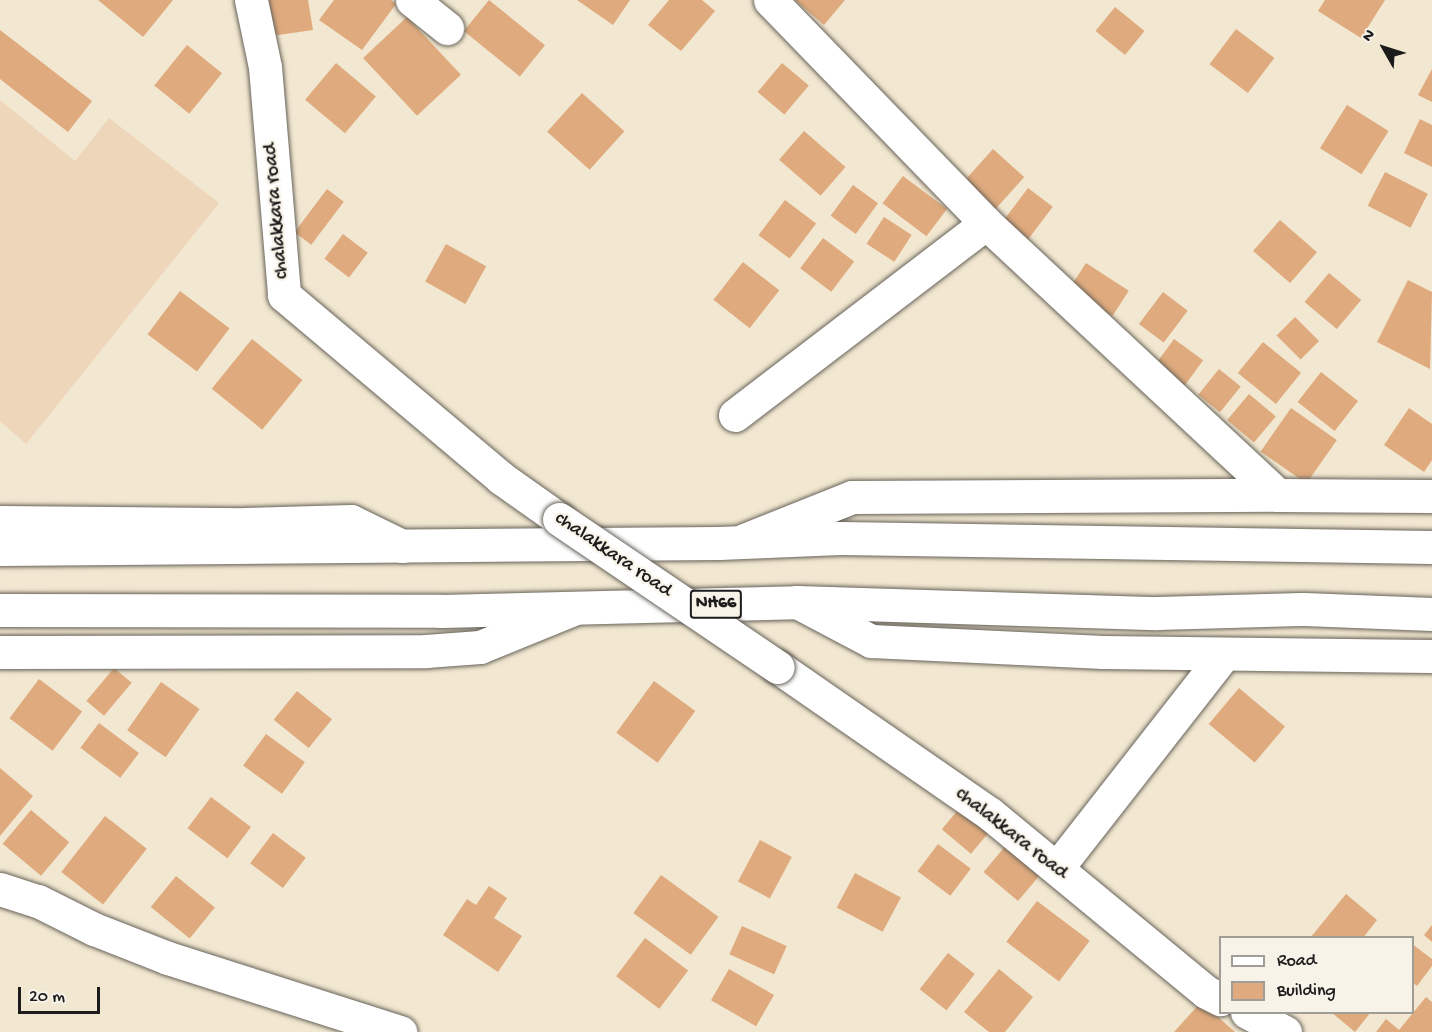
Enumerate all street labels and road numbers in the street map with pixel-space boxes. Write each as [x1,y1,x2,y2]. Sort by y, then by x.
street label: chalakkara road [259,142,295,280]
street label: chalakkara road [550,507,676,603]
road number: NH66 [689,589,743,619]
street label: chalakkara road [950,783,1072,885]

